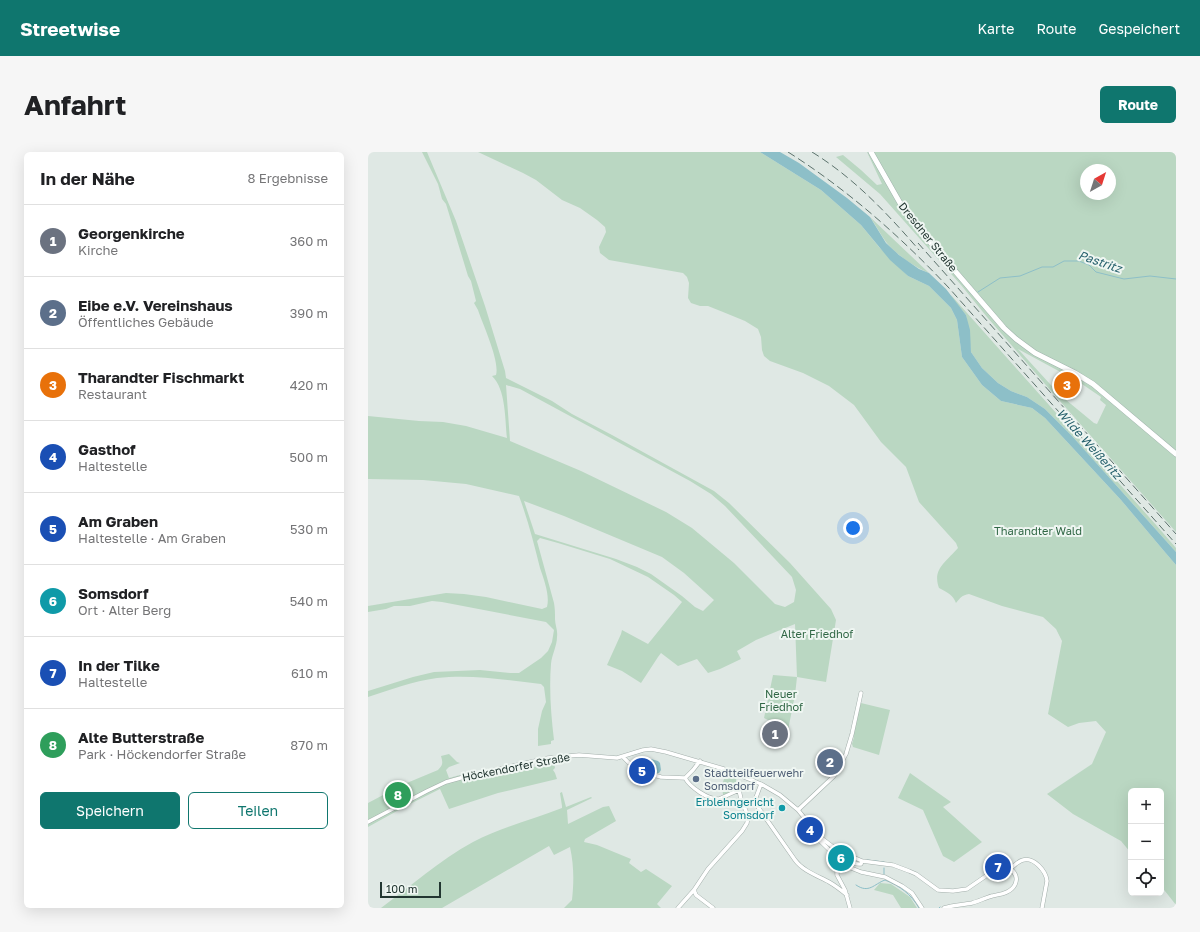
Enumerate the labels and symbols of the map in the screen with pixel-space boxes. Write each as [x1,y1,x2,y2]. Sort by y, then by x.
north arrow [1080,164,1116,200]
street label: Dresdner Straße [896,199,960,274]
water label: Pastritz [1077,247,1126,277]
pin: 3 [1054,370,1080,400]
water label: Wilde Weißeritz [1054,405,1126,484]
your location [843,518,863,538]
park label: Tharandter Wald [994,524,1082,537]
park label: Alter Friedhof [781,627,853,640]
park label: Neuer Friedhof [759,687,803,713]
pin: 1 [762,719,788,749]
pin: 2 [817,747,843,777]
street label: Höckendorfer Straße [461,750,571,783]
pin: 5 [629,756,655,786]
place label: Stadtteilfeuerwehr Somsdorf [704,766,804,792]
marker: Stadtteilfeuerwehr Somsdorf [691,774,701,784]
pin: 8 [385,780,411,810]
place label: Erblehngericht Somsdorf [695,795,774,821]
marker: Erblehngericht Somsdorf [777,803,787,813]
pin: 4 [797,815,823,845]
pin: 6 [828,843,854,873]
pin: 7 [985,852,1011,882]
scale bar [380,880,441,899]

